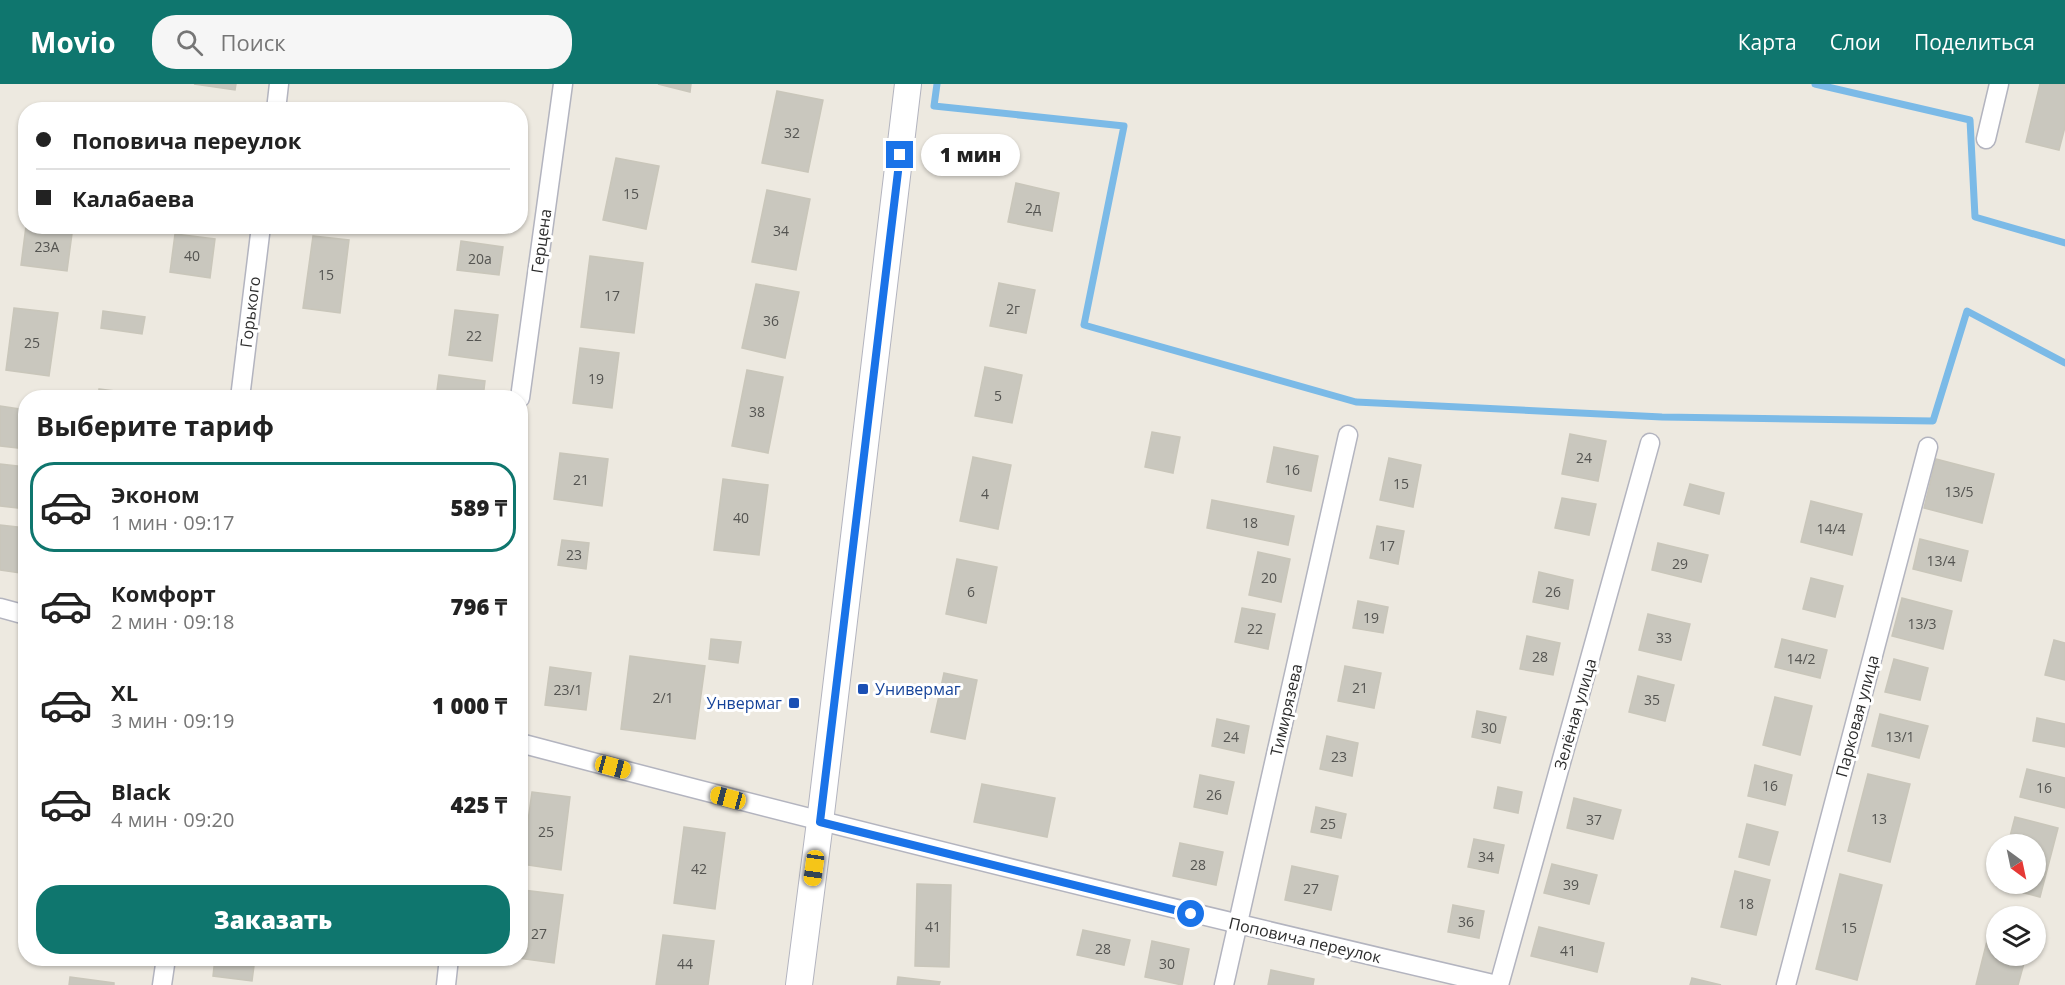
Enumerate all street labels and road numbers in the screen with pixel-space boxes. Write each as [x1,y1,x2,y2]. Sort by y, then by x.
street label: Герцена [526,207,556,275]
street label: Горького [235,275,265,349]
street label: Парковая улица [1830,653,1884,779]
street label: Зелёная улица [1549,656,1601,772]
street label: Тимирязева [1265,662,1307,758]
street label: Поповича переулок [1227,912,1384,968]

